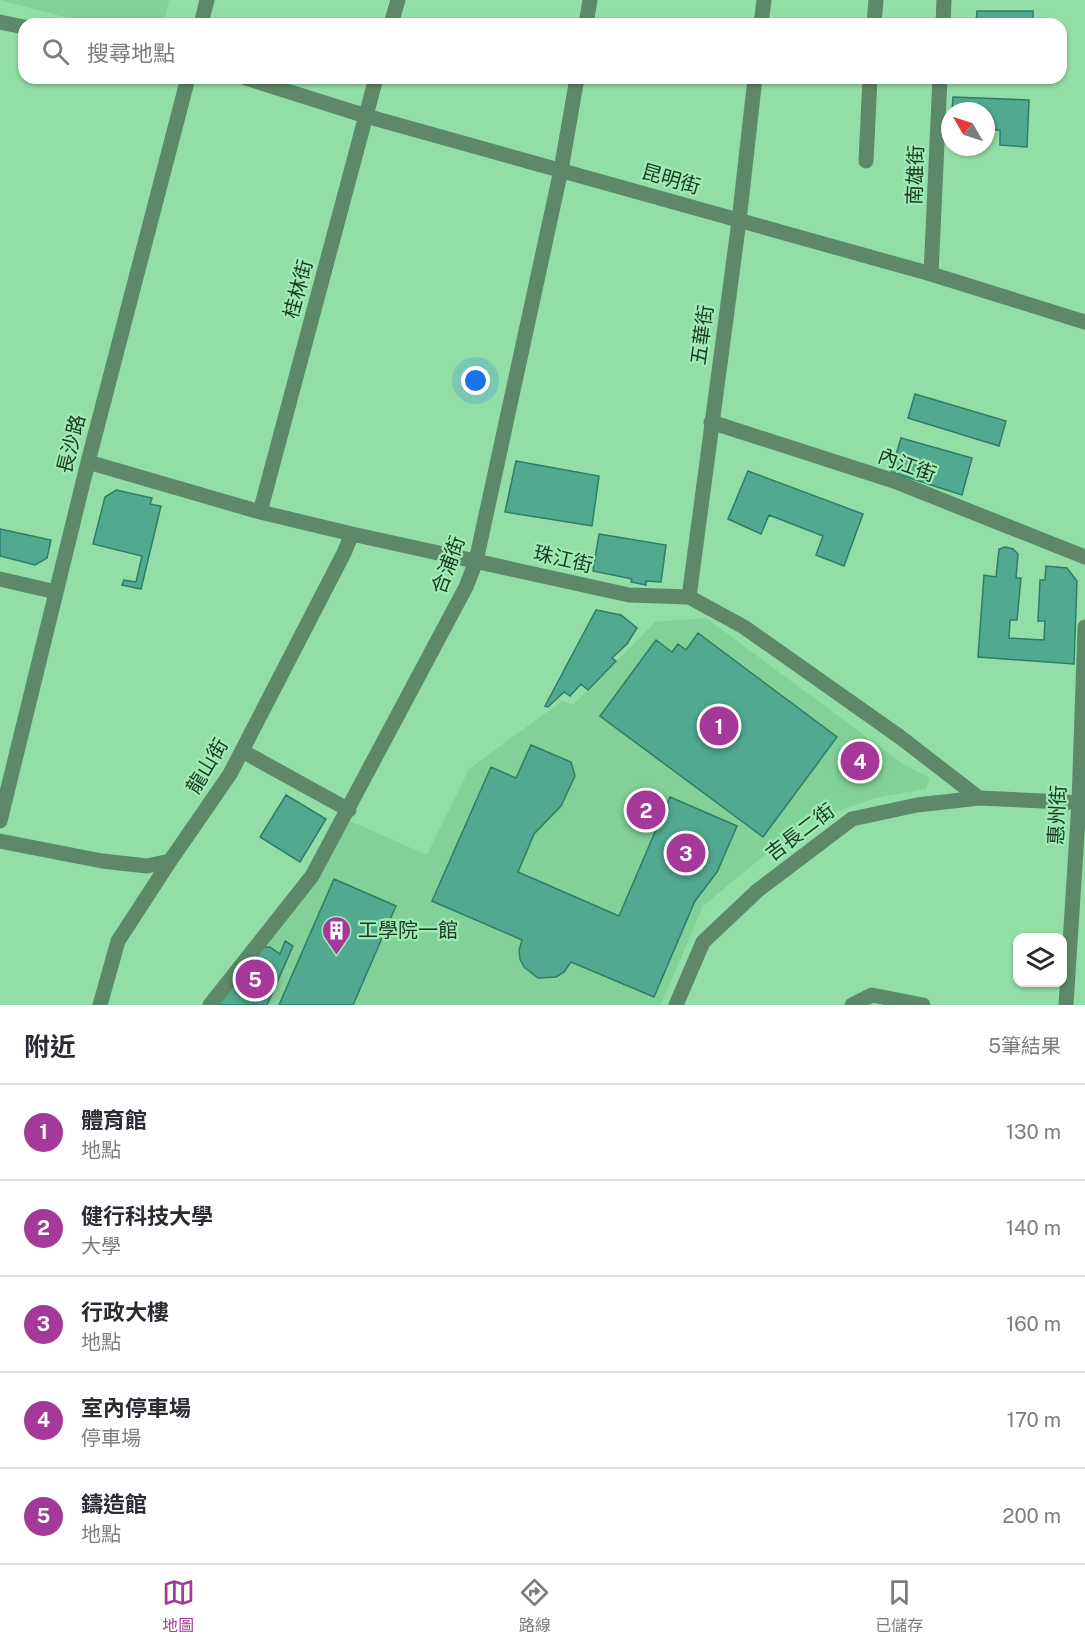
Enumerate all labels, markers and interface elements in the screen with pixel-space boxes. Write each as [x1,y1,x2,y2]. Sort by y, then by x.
search box [18,18,1067,84]
icon: search [39,35,72,68]
text: 搜尋地點 [87,40,175,66]
north arrow [941,102,995,156]
street label: 南雄街 [902,145,928,205]
street label: 昆明街 [639,159,703,199]
street label: 桂林街 [279,257,317,321]
street label: 五華街 [686,304,718,366]
your location [461,366,490,395]
street label: 長沙路 [52,412,90,476]
street label: 內江街 [875,443,939,487]
street label: 合浦街 [426,533,470,597]
street label: 珠江街 [531,541,595,577]
pin: 1 [700,704,738,748]
street label: 龍山街 [181,734,233,798]
pin: 4 [840,738,880,783]
street label: 惠州街 [1043,784,1071,846]
pin: 2 [626,788,666,832]
street label: 吉長二街 [761,798,839,866]
pin: 3 [666,830,706,876]
building icon: 工學院一館 [321,914,353,956]
place label: 工學院一館 [358,918,458,942]
map controls [1013,933,1067,987]
button: layers [1013,933,1067,987]
pin: 5 [236,956,274,1002]
text: 附近 [24,1031,76,1062]
text: 5筆結果 [988,1034,1061,1058]
text: 體育館 [81,1107,147,1133]
text: 1 [39,1120,48,1144]
text: 130 m [1006,1120,1061,1144]
text: 地點 [81,1138,121,1162]
text: 健行科技大學 [81,1203,213,1229]
text: 2 [37,1216,50,1240]
text: 140 m [1006,1216,1061,1240]
text: 大學 [81,1234,121,1258]
text: 行政大樓 [81,1299,169,1325]
text: 3 [37,1312,50,1336]
text: 160 m [1006,1312,1061,1336]
text: 地點 [81,1330,121,1354]
text: 室內停車場 [81,1395,191,1421]
text: 4 [37,1408,50,1432]
text: 170 m [1007,1408,1061,1432]
text: 停車場 [81,1426,141,1450]
text: 鑄造館 [81,1491,147,1517]
text: 5 [37,1504,50,1528]
text: 200 m [1003,1504,1061,1528]
text: 地點 [81,1522,121,1546]
tab: 地圖 [162,1576,195,1636]
tab: 路線 [518,1576,551,1636]
tab: 已儲存 [875,1576,923,1636]

